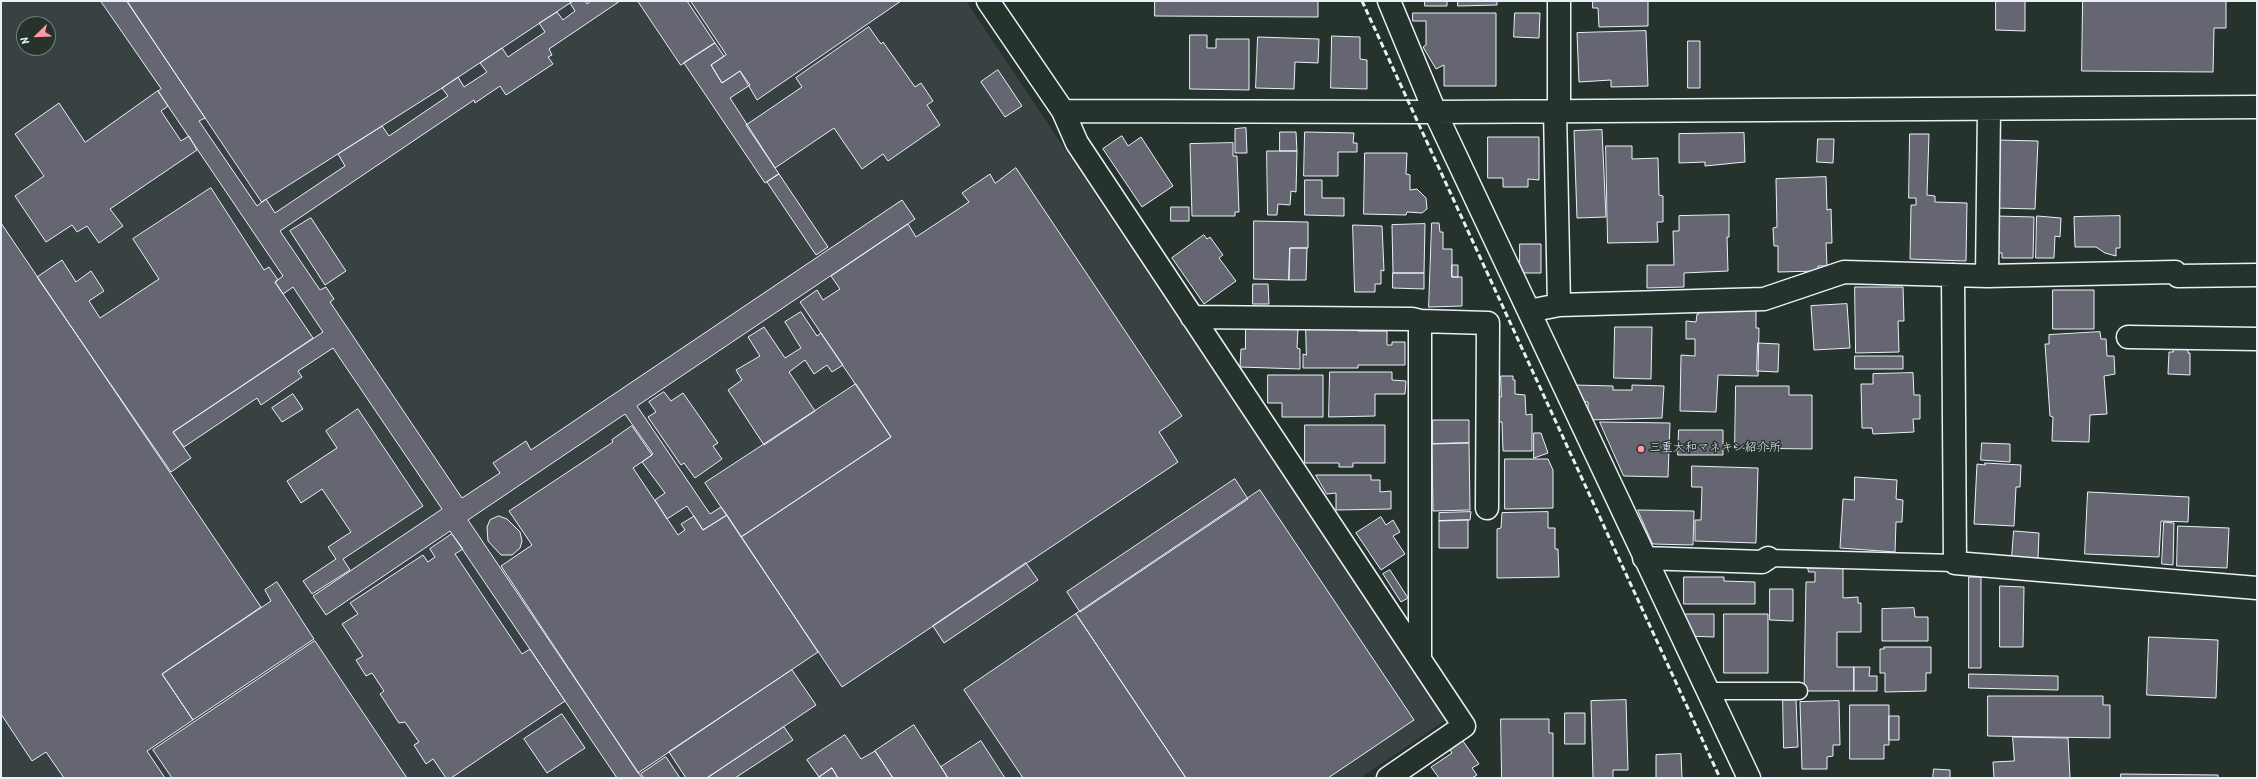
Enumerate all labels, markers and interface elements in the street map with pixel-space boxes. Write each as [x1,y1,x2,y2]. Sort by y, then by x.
north arrow [16,16,56,56]
text: N [16,34,36,47]
place label: 三重大和マネキン紹介所 [1649,442,1781,456]
marker: 三重大和マネキン紹介所 [1636,444,1646,454]

